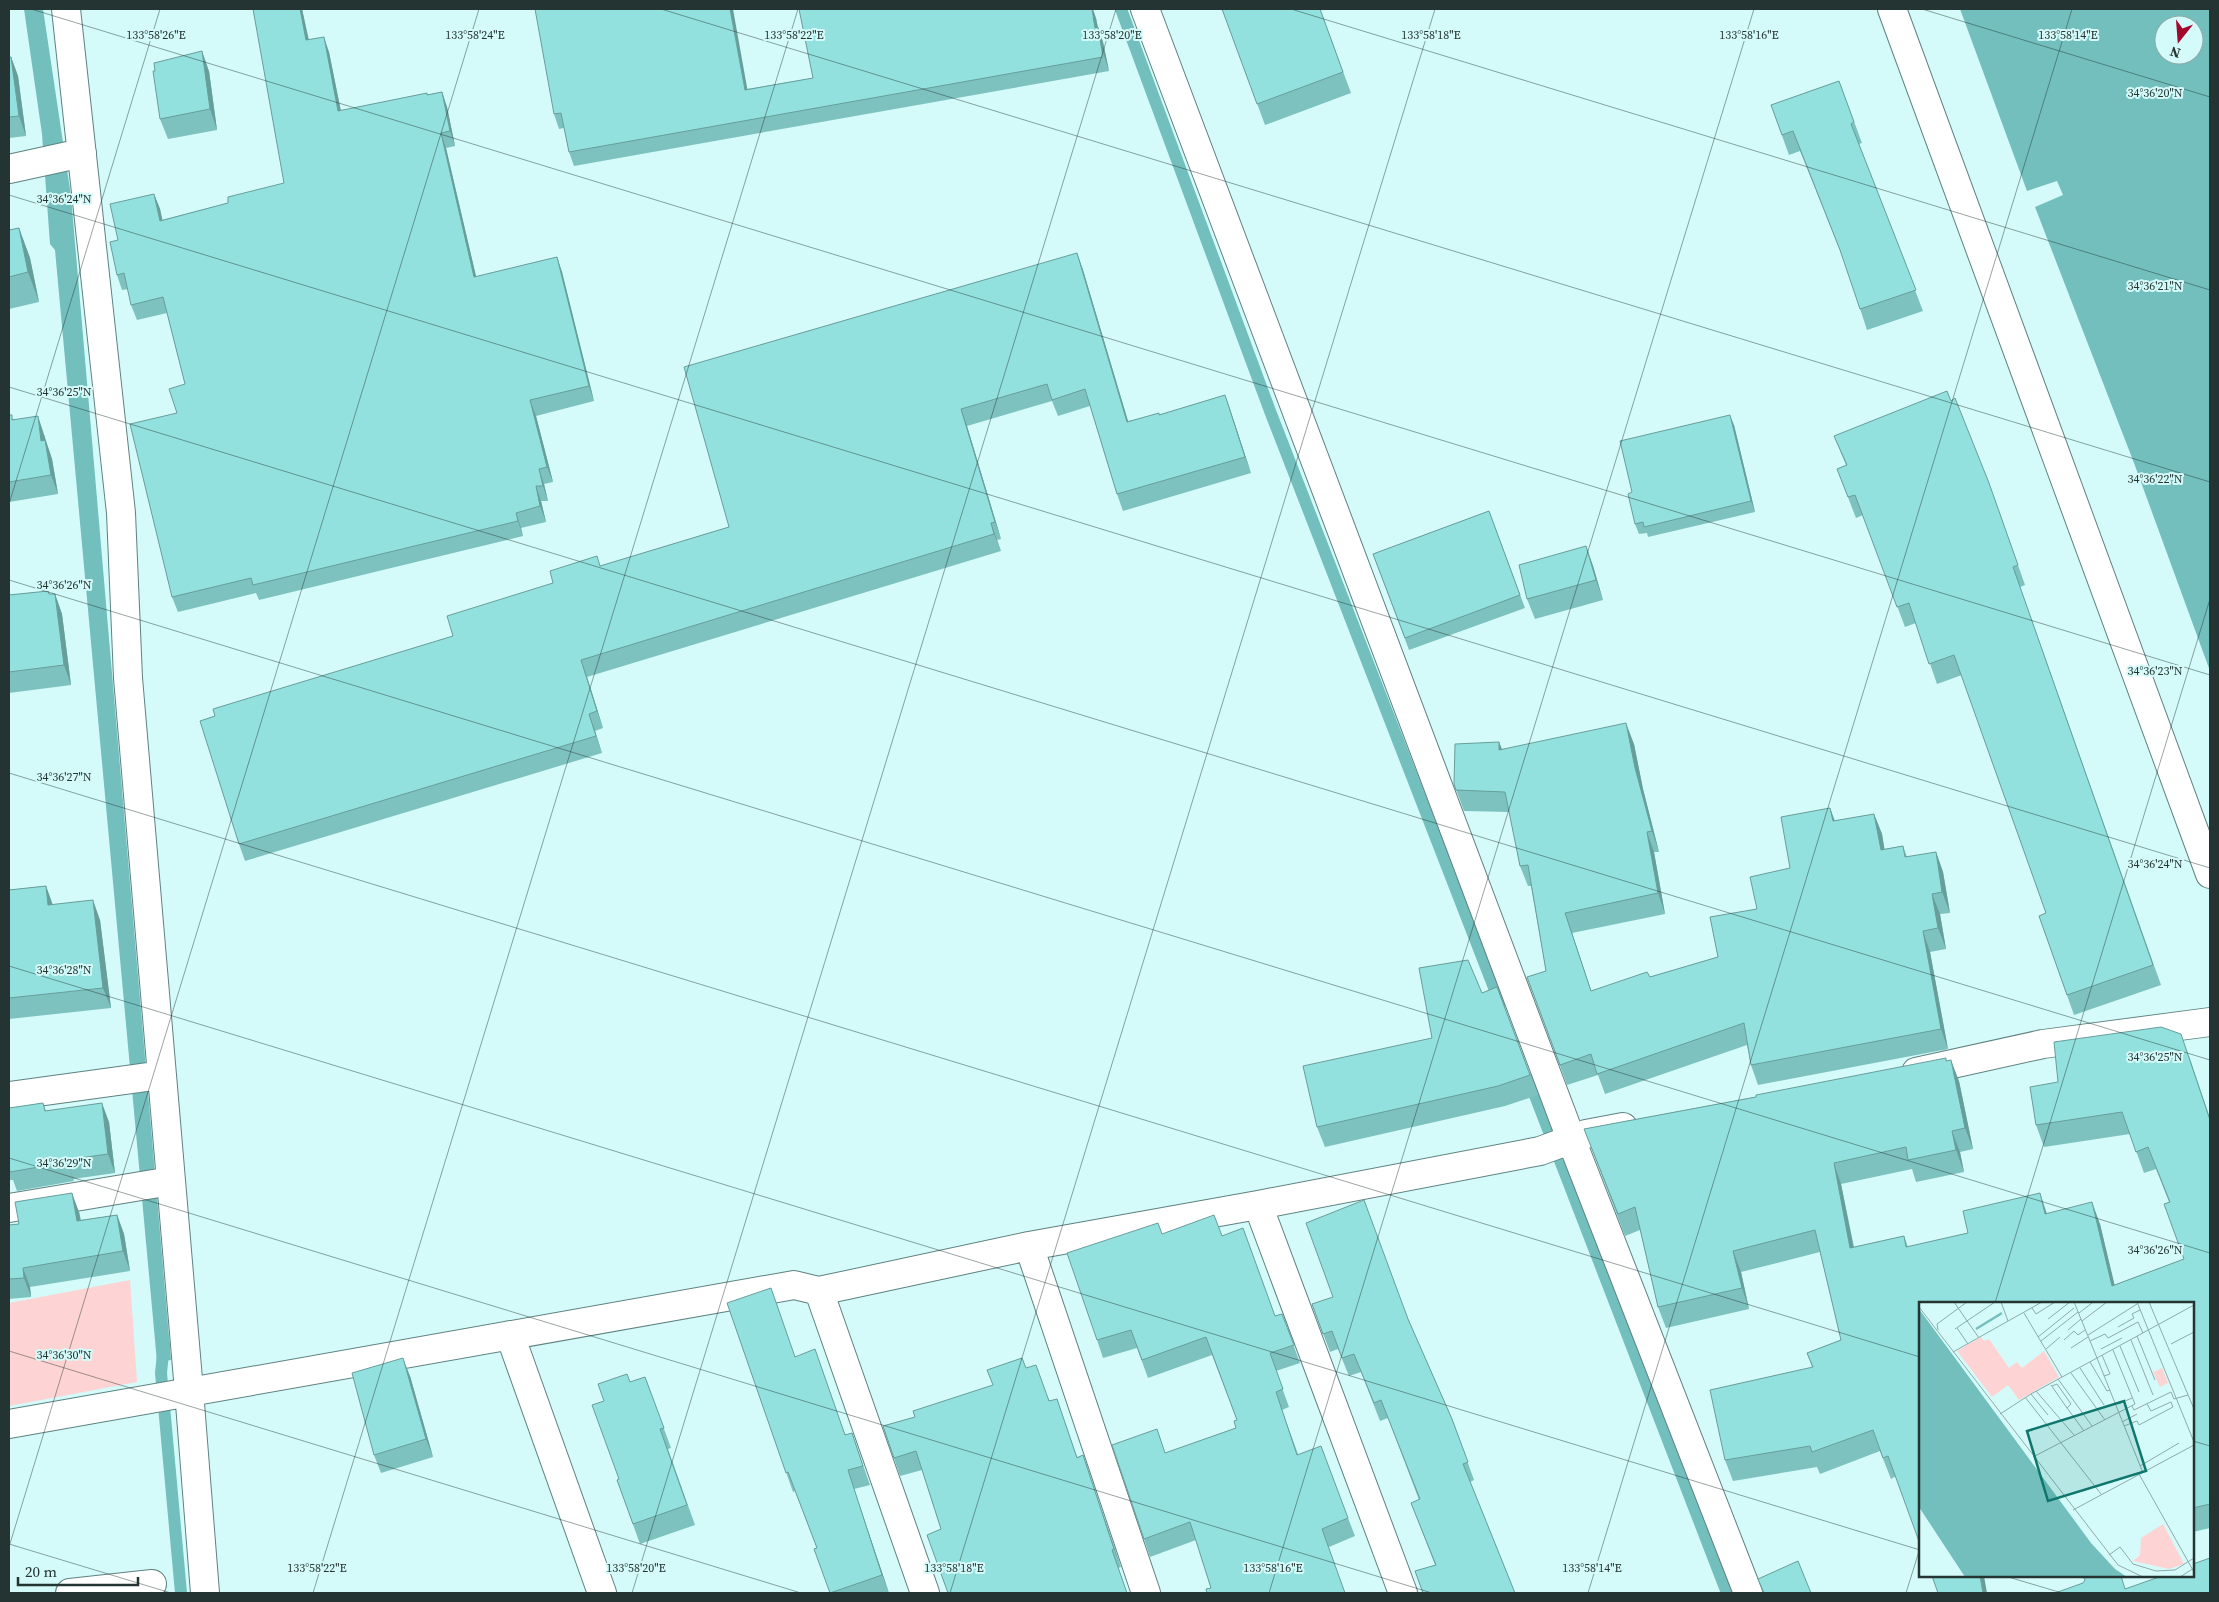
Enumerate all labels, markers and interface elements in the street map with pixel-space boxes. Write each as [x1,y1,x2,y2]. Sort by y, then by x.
north arrow [2154,15,2204,65]
text: 133°58'26"E [126,27,186,43]
text: 133°58'24"E [445,27,505,43]
text: 133°58'22"E [764,27,824,43]
text: 133°58'20"E [1082,27,1142,43]
text: 133°58'18"E [1401,27,1461,43]
text: 133°58'16"E [1719,27,1779,43]
text: 133°58'14"E [2038,27,2098,43]
text: N [2167,41,2183,63]
text: 34°36'20"N [2127,85,2183,101]
text: 34°36'24"N [36,191,92,207]
text: 34°36'21"N [2127,278,2183,294]
text: 34°36'25"N [36,384,92,400]
text: 34°36'22"N [2127,471,2183,487]
text: 34°36'26"N [36,577,92,593]
text: 34°36'23"N [2127,663,2183,679]
text: 34°36'27"N [36,769,92,785]
text: 34°36'24"N [2127,856,2183,872]
text: 34°36'28"N [36,962,92,978]
text: 34°36'25"N [2127,1049,2183,1065]
text: 34°36'29"N [36,1155,92,1171]
text: 34°36'26"N [2127,1242,2183,1258]
inset map [1919,1302,2194,1577]
text: 34°36'30"N [36,1347,92,1363]
scale bar [18,1554,138,1586]
text: 133°58'22"E [287,1560,347,1576]
text: 133°58'20"E [606,1560,666,1576]
text: 133°58'18"E [924,1560,984,1576]
text: 133°58'16"E [1243,1560,1303,1576]
text: 133°58'14"E [1562,1560,1622,1576]
text: 20 m [25,1561,57,1582]

